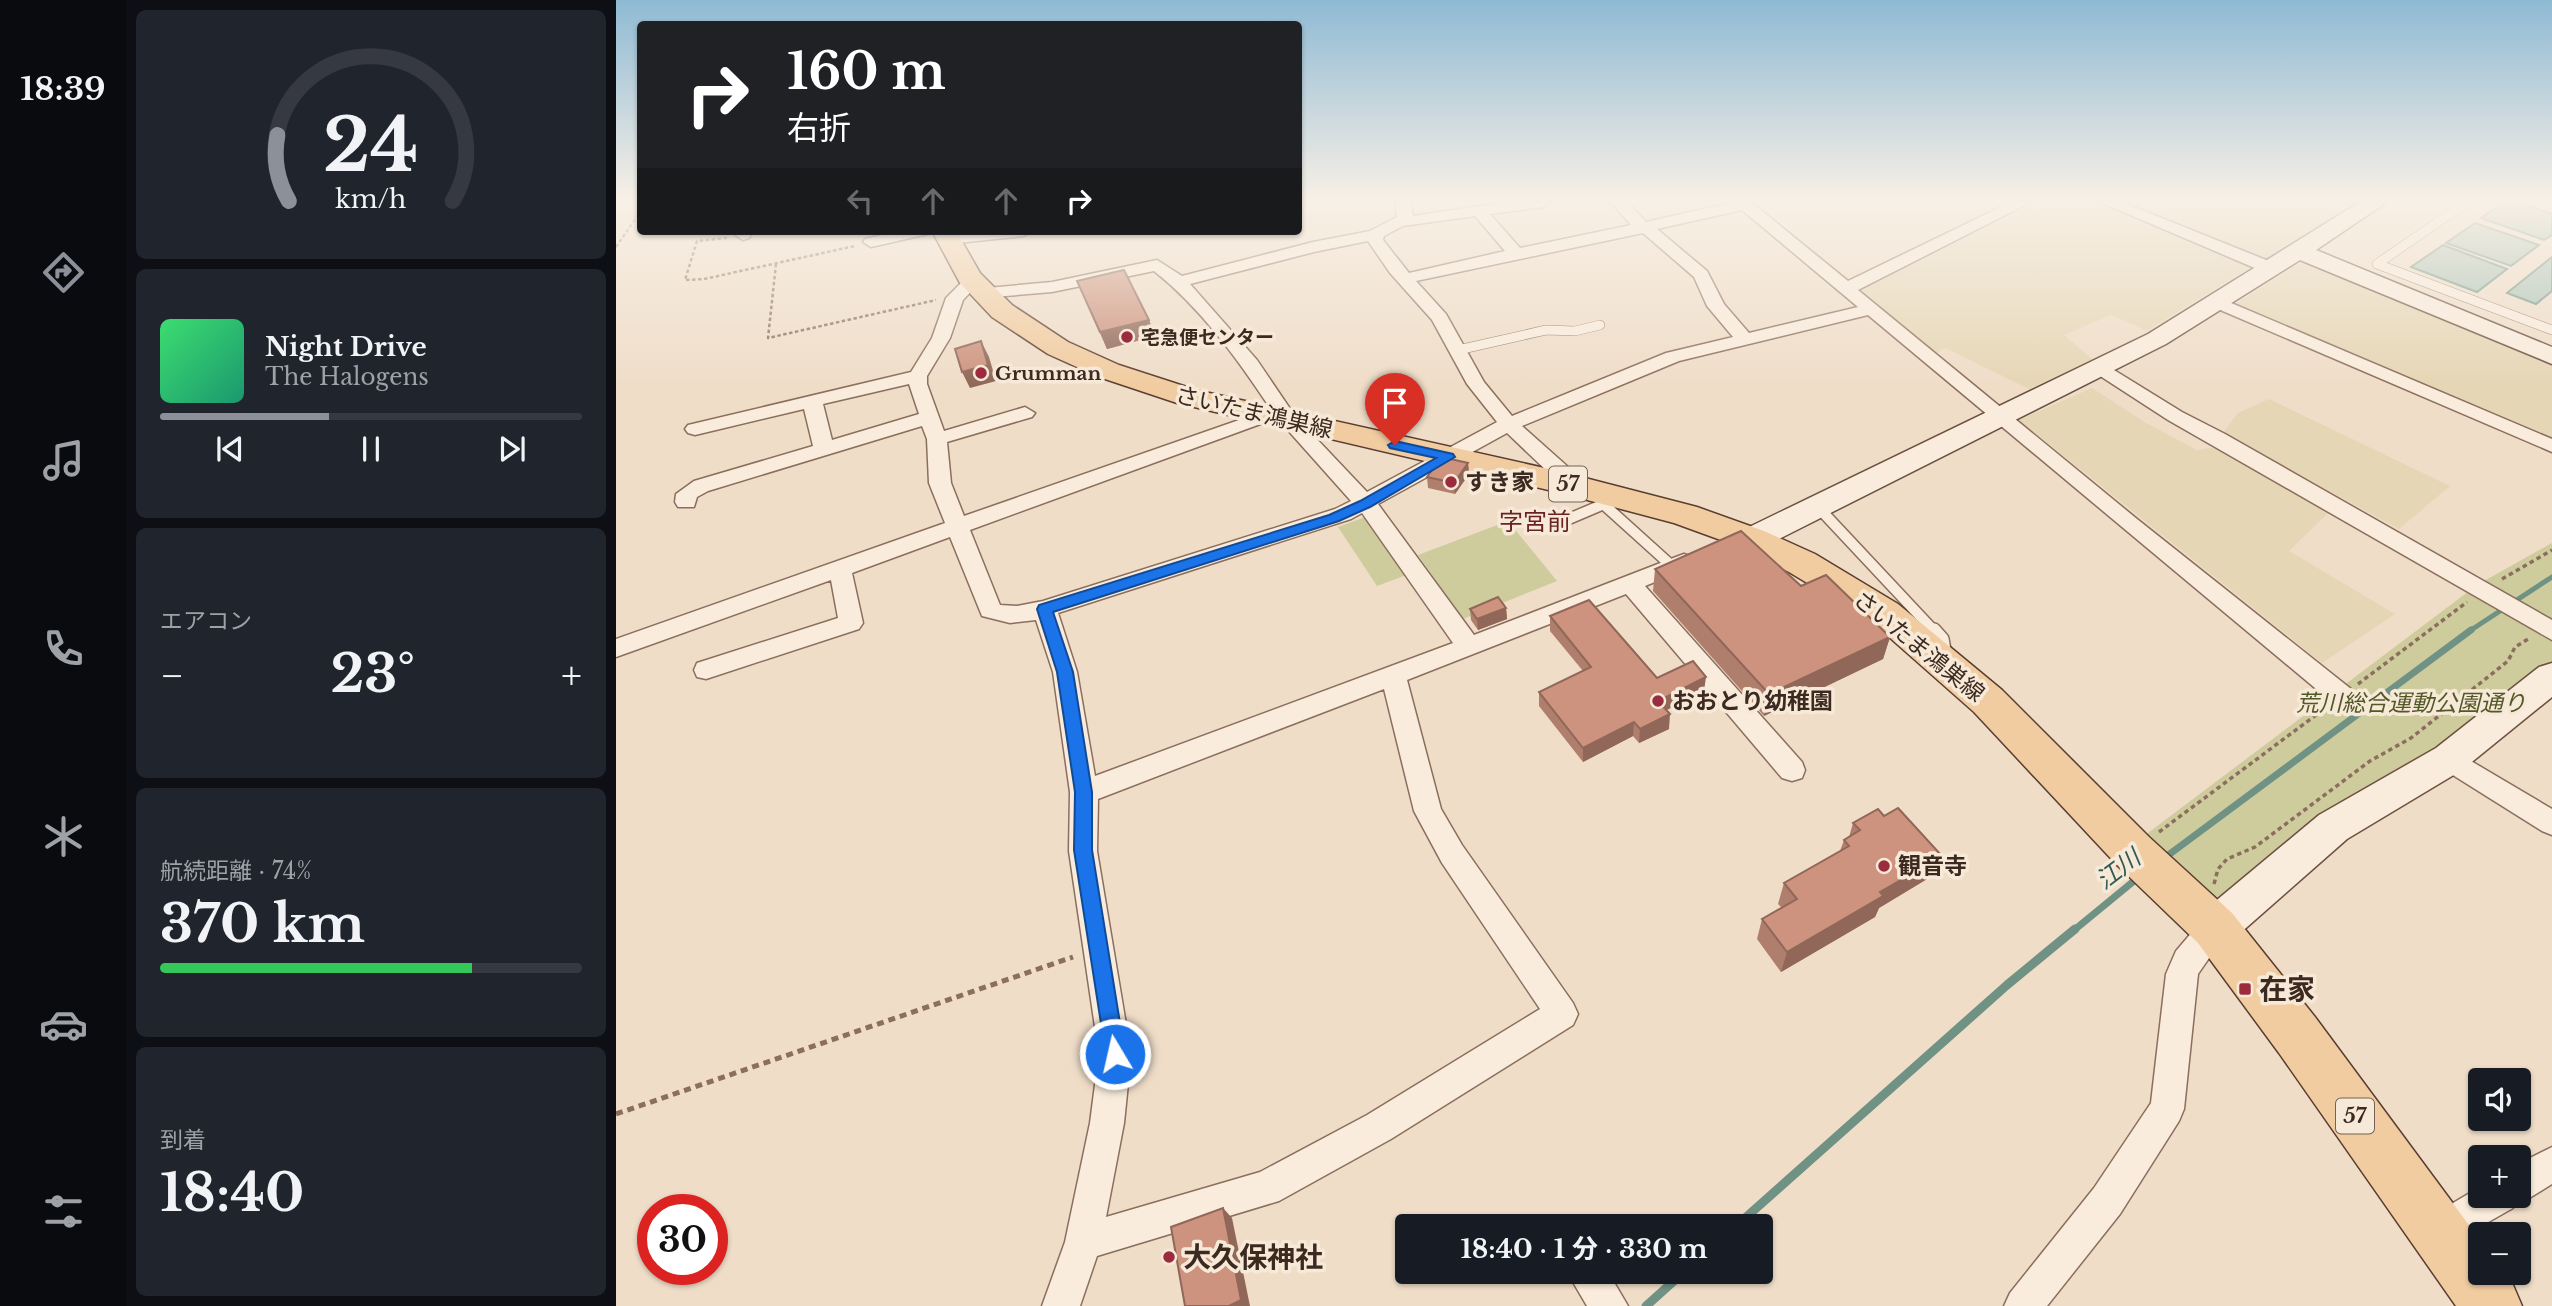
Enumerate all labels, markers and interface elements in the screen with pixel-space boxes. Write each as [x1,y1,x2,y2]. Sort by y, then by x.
text: 160 m [787,41,946,102]
icon: right [672,49,763,140]
text: 18:39 [20,69,106,109]
text: 24 [323,100,419,191]
text: 右折 [787,108,851,148]
icon: left [841,182,879,220]
icon: ahead [914,182,952,220]
icon: ahead [987,182,1025,220]
icon: right [1060,182,1098,220]
text: km/h [336,183,406,214]
icon: directions [39,248,88,297]
place label: 宅急便センター [1141,326,1274,349]
marker: 宅急便センター [1119,329,1135,345]
text: Night Drive [265,331,427,363]
place label: Grumman [995,362,1102,385]
text: The Halogens [265,363,429,391]
marker: Grumman [973,365,989,381]
pin [1365,373,1425,445]
street label: さいたま鴻巣線 [1173,380,1335,444]
icon: arrive [1376,384,1414,422]
icon: previous [211,430,249,468]
icon: pause [352,430,390,468]
icon: next [493,430,531,468]
icon: music [39,436,88,485]
road number: 57 [1549,466,1587,502]
place label: すき家 [1465,468,1534,496]
marker: すき家 [1443,474,1459,490]
district label: 字宮前 [1499,507,1571,536]
street label: さいたま鴻巣線 [1848,585,1990,707]
text: エアコン [160,607,252,635]
icon: phone [39,624,88,673]
text: 23° [330,642,415,706]
text: − [160,652,184,699]
text: + [561,652,582,699]
place label: おおとり幼稚園 [1672,687,1833,715]
park label: 荒川総合運動公園通り [2296,689,2526,717]
marker: おおとり幼稚園 [1650,693,1666,709]
icon: climate [39,812,88,861]
water label: 江川 [2090,841,2148,895]
place label: 観音寺 [1898,852,1967,880]
text: 航続距離 · 74% [160,857,312,885]
marker: 観音寺 [1876,858,1892,874]
text: 370 km [160,892,365,956]
place label: 在家 [2259,972,2315,1007]
marker: 在家 [2237,981,2253,997]
icon: car [39,1000,88,1049]
position arrow [1078,1017,1152,1091]
map controls [2468,1068,2531,1285]
button: sound [2468,1068,2531,1131]
road number: 57 [2336,1098,2374,1134]
text: 到着 [160,1126,206,1154]
button: + [2468,1145,2531,1208]
text: 18:40 [160,1161,304,1225]
icon: filters [39,1187,88,1236]
speed limit sign: 30 [637,1194,728,1285]
button: − [2468,1222,2531,1285]
text: 18:40 · 1 分 · 330 m [1460,1233,1708,1265]
place label: 大久保神社 [1183,1240,1323,1275]
marker: 大久保神社 [1161,1249,1177,1265]

